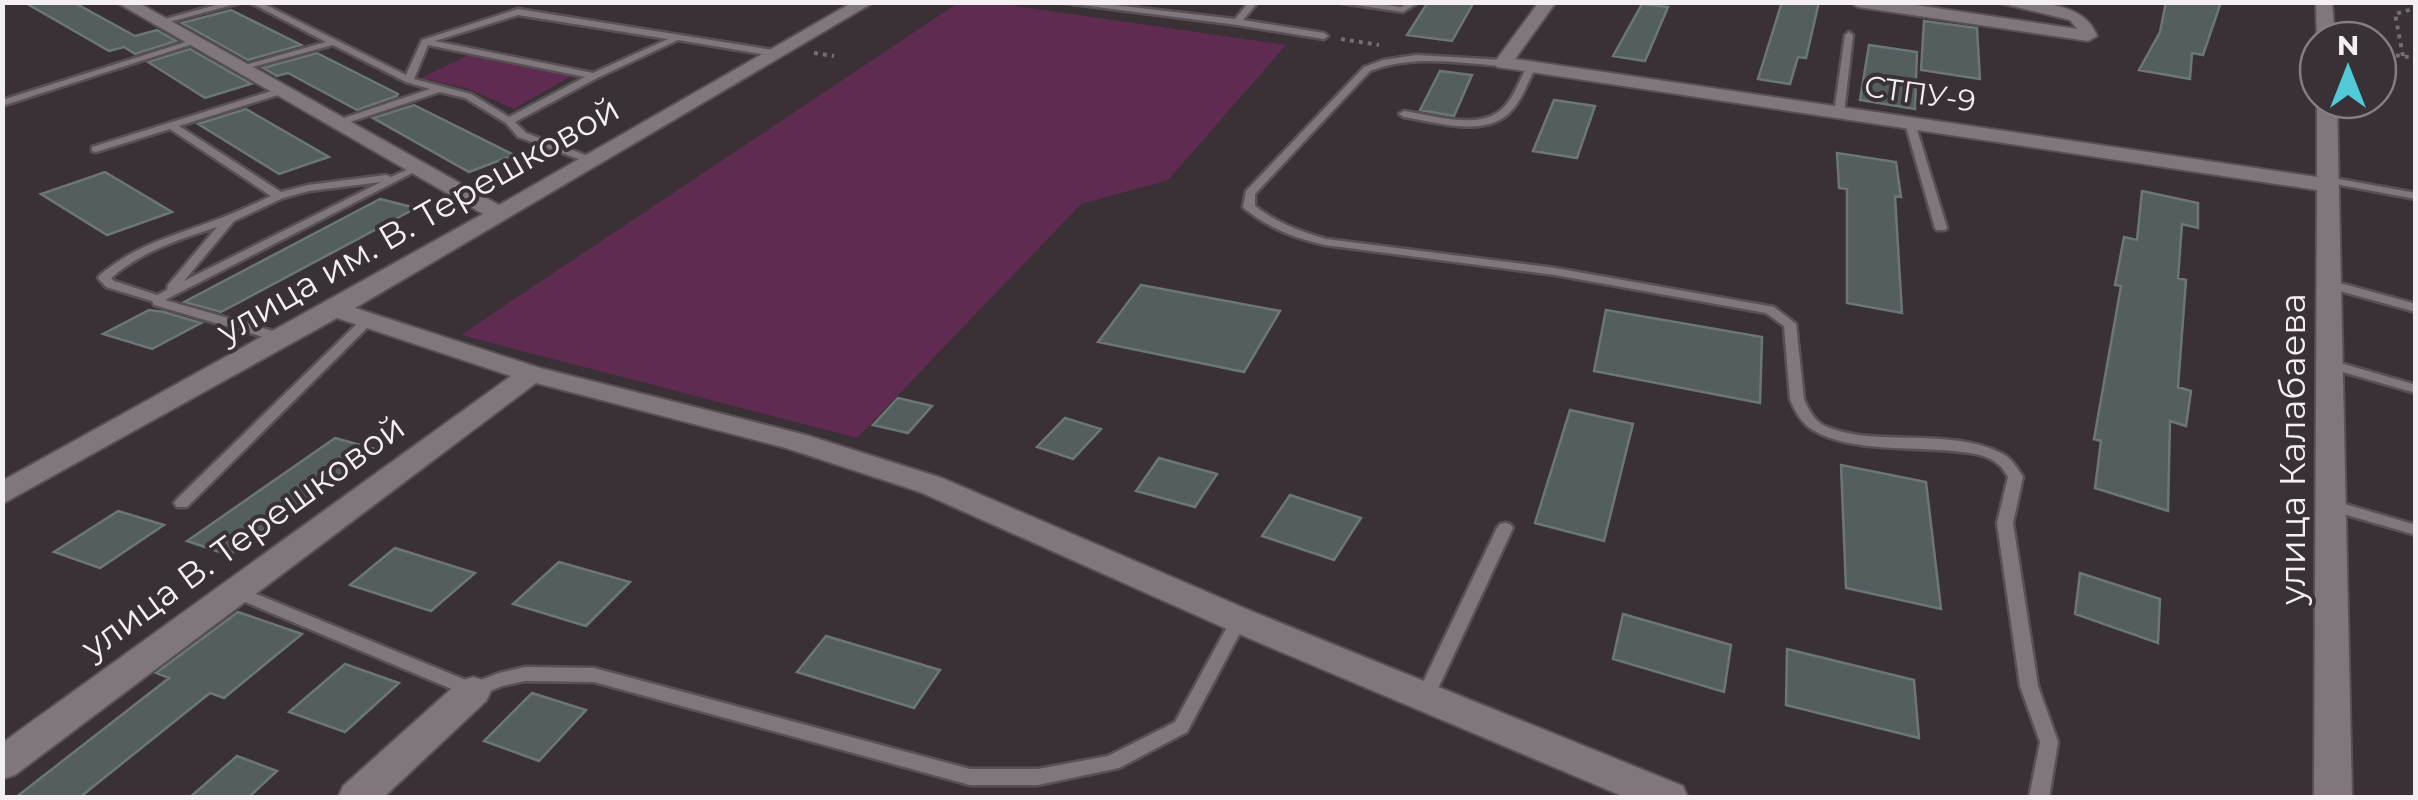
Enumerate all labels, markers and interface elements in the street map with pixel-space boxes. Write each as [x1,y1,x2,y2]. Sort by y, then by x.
north arrow [2298,20,2398,120]
text: N [2337,28,2359,62]
street label: СТПУ-9 [1862,67,1978,120]
street label: улица им. В. Терешковой [208,87,627,353]
street label: улица Калабаева [2271,293,2314,606]
street label: улица В. Терешковой [72,405,413,669]

